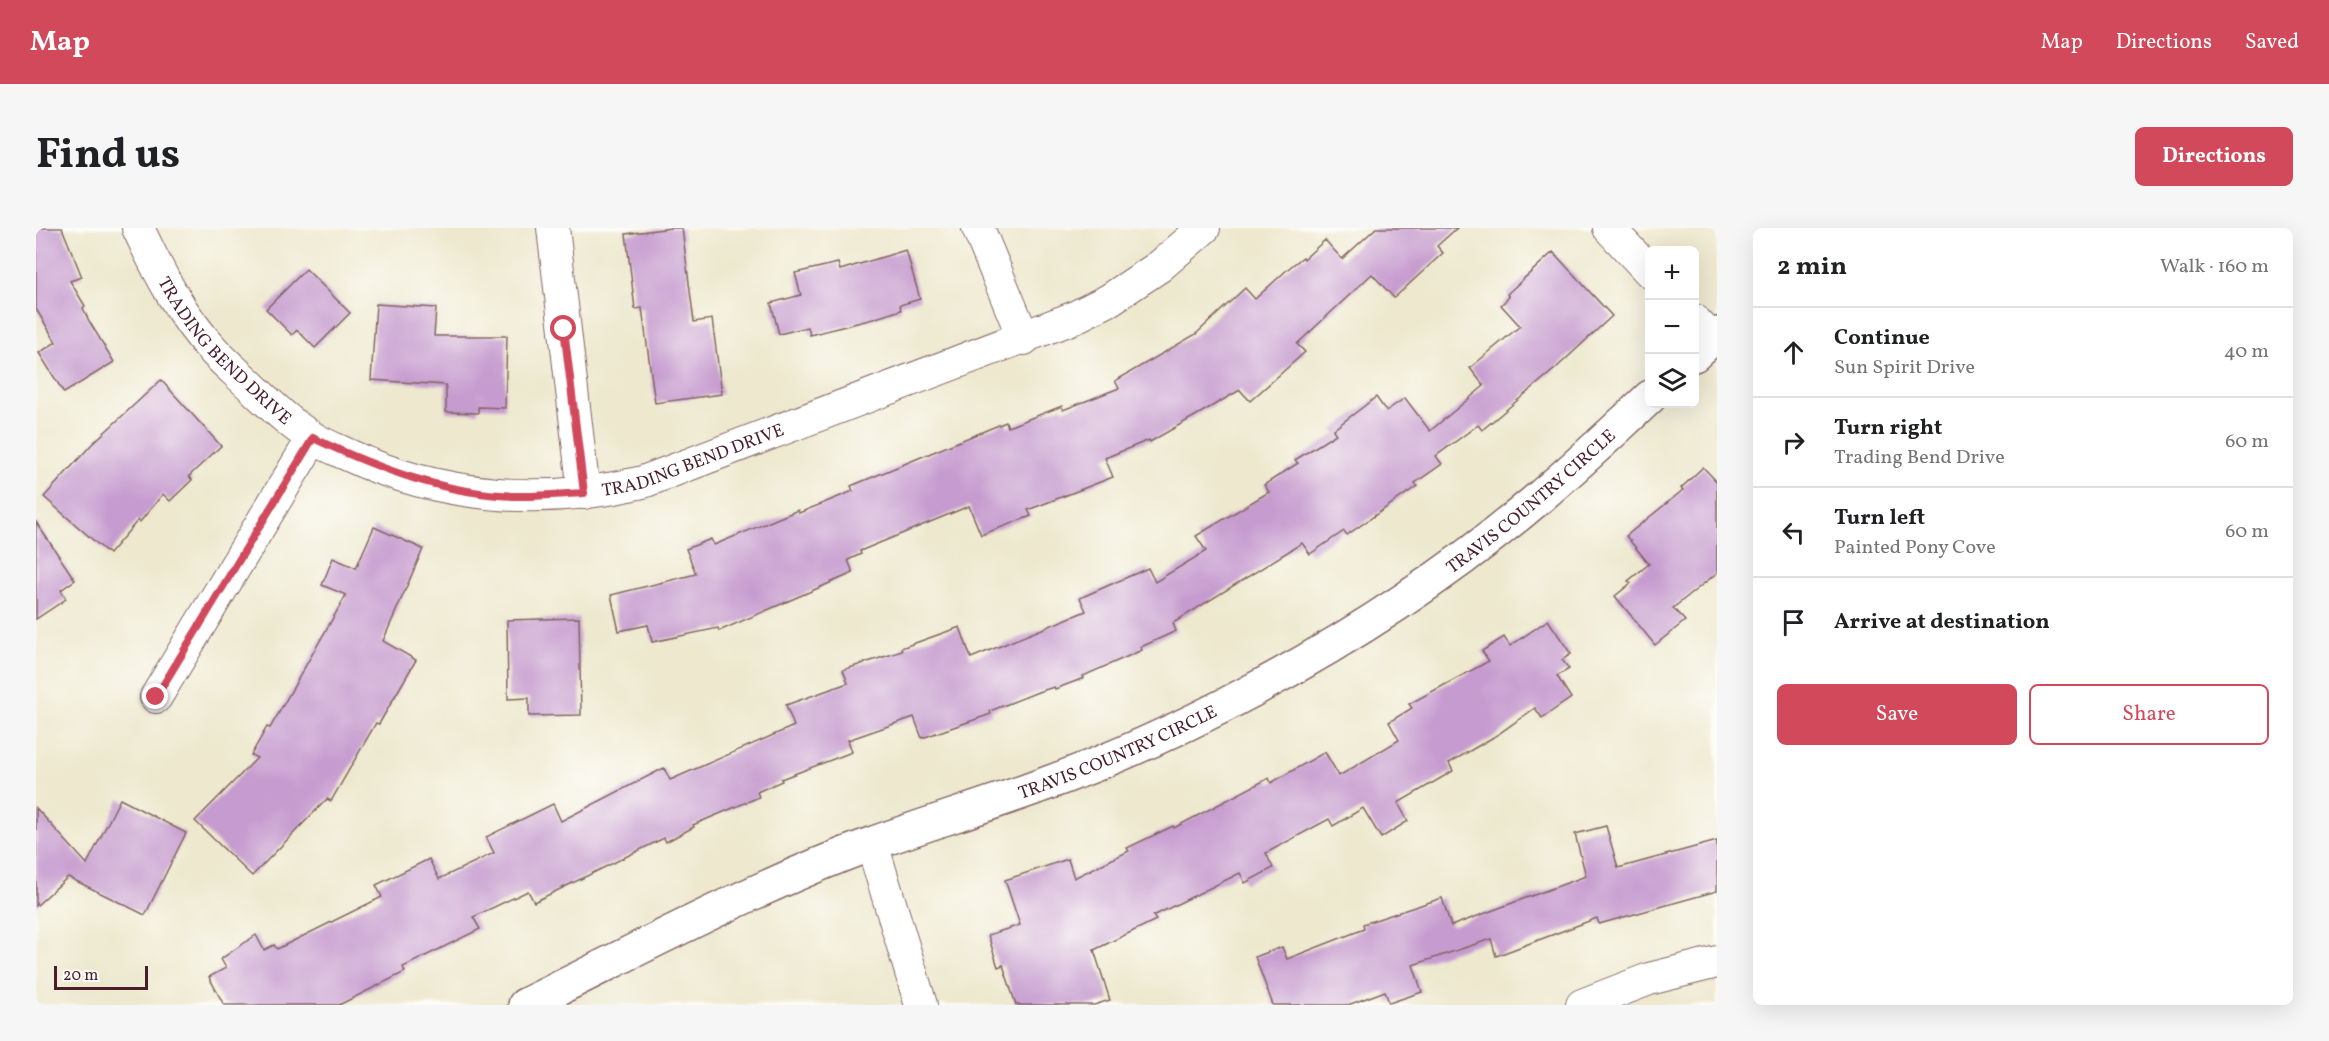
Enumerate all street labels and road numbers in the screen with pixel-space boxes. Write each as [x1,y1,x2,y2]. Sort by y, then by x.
street label: TRADING BEND DRIVE [151,273,296,432]
street label: TRADING BEND DRIVE [600,418,788,504]
street label: TRAVIS COUNTRY CIRCLE [1442,424,1622,580]
street label: TRAVIS COUNTRY CIRCLE [1015,700,1222,807]

